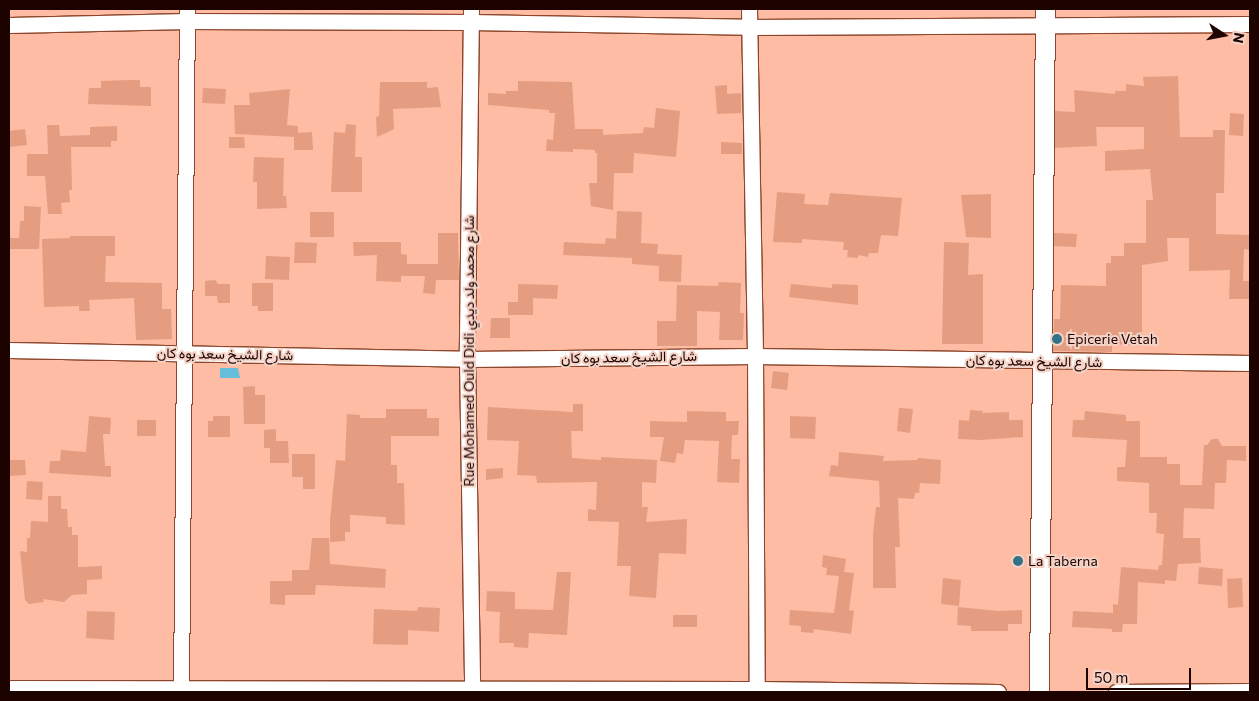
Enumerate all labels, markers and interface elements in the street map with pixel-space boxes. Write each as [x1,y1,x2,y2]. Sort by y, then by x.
north arrow [1199,10,1249,60]
text: N [1230,31,1249,45]
street label: Rue Mohamed Ould Didi شارع محمد ولد ديدي [461,215,477,487]
place label: Epicerie Vetah [1067,331,1158,347]
marker: Epicerie Vetah [1051,333,1063,345]
street label: شارع الشيخ سعد بوه كان [157,344,293,364]
street label: شارع الشيخ سعد بوه كان [561,347,697,367]
street label: شارع الشيخ سعد بوه كان [966,351,1102,371]
place label: La Taberna [1028,553,1098,569]
marker: La Taberna [1012,555,1024,567]
scale bar [1089,658,1194,690]
text: 50 m [1094,668,1128,686]

